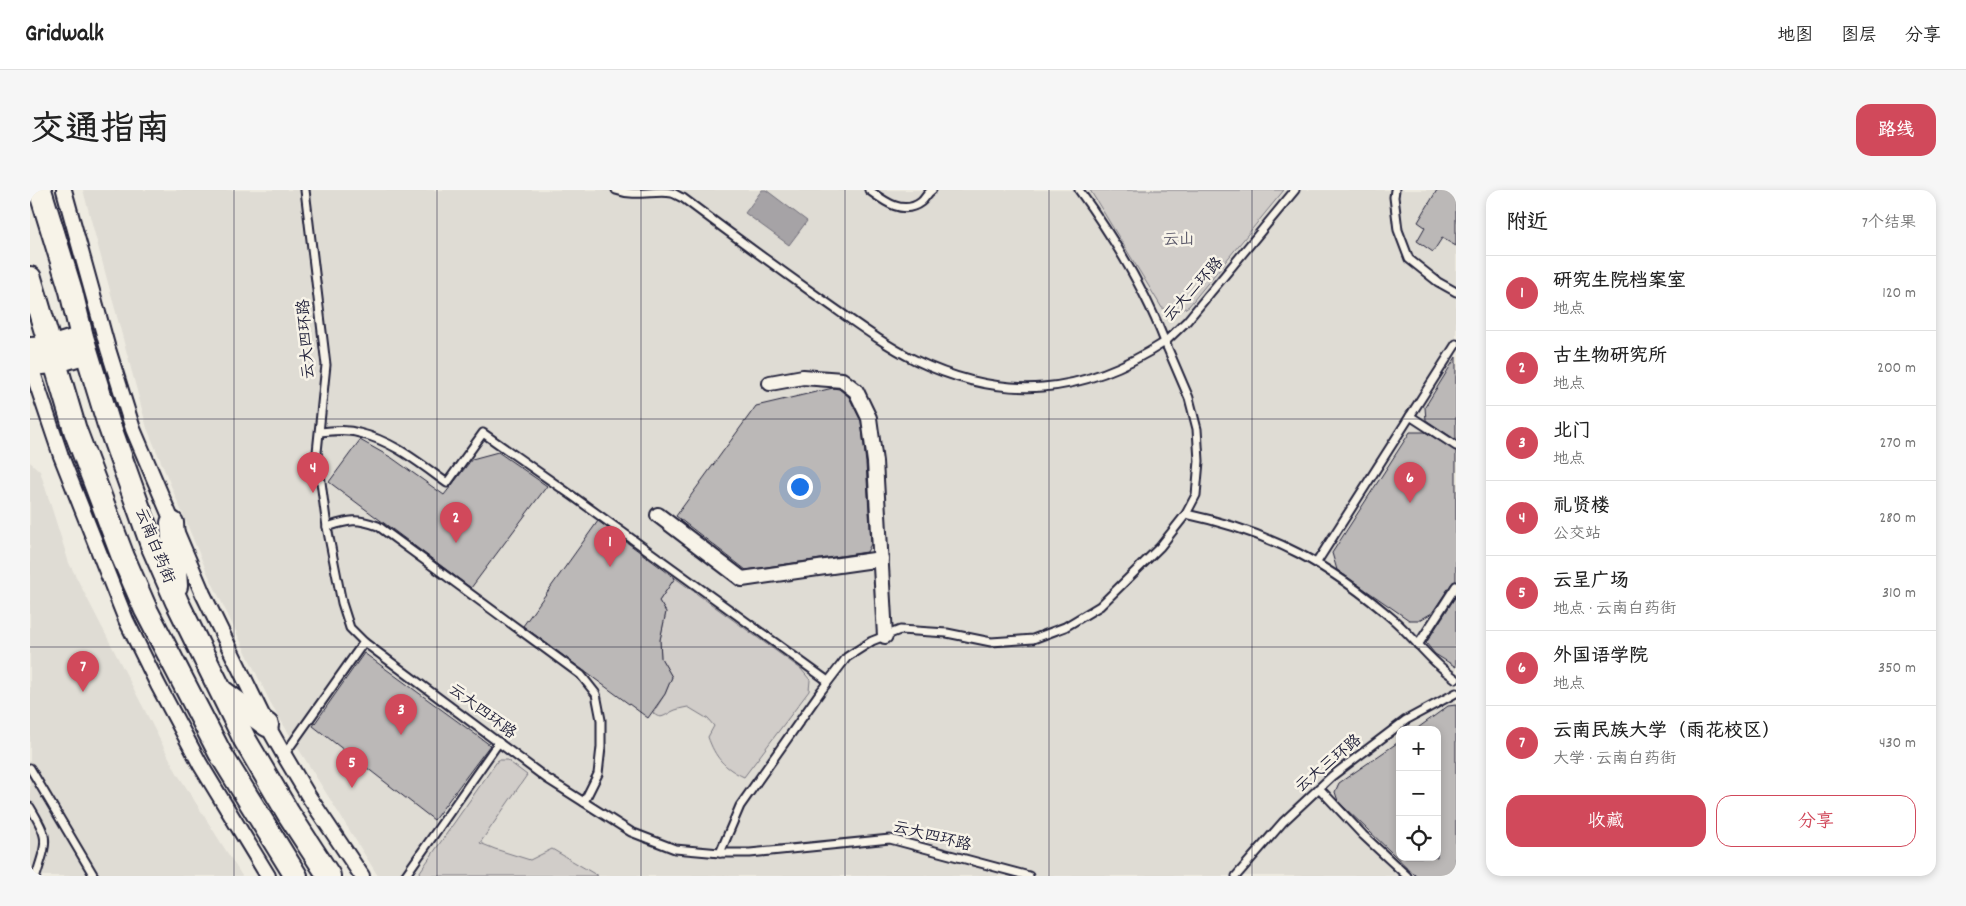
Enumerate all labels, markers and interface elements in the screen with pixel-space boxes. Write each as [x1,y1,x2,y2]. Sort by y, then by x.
text: Gridwalk [25,18,104,52]
text: 地图 [1777,24,1813,49]
text: 图层 [1841,24,1877,49]
text: 分享 [1905,24,1941,49]
button: 路线 [1856,104,1936,156]
text: 交通指南 [30,107,170,157]
text: 附近 [1506,209,1548,239]
text: 7个结果 [1862,212,1916,235]
park label: 云山 [1163,229,1195,252]
street label: 云大二环路 [1159,253,1229,327]
text: 研究生院档案室 [1553,269,1686,296]
text: 1 [1520,282,1524,305]
text: 120 m [1882,282,1916,305]
street label: 云大四环路 [293,298,321,380]
text: 地点 [1553,298,1585,321]
text: 古生物研究所 [1553,344,1667,371]
text: 2 [1519,357,1526,380]
text: 200 m [1877,357,1916,380]
text: 地点 [1553,373,1585,396]
text: 北门 [1553,419,1591,446]
text: 3 [1518,432,1526,455]
text: 270 m [1880,432,1916,455]
text: 地点 [1553,448,1585,471]
pin: 4 [297,452,329,493]
pin: 6 [1394,462,1426,503]
your location [787,474,813,500]
text: 礼贤楼 [1553,494,1610,521]
pin: 2 [440,502,472,543]
street label: 云南白药街 [128,505,180,587]
text: 4 [1519,507,1525,530]
text: 280 m [1879,507,1916,530]
text: 公交站 [1553,523,1601,546]
pin: 1 [594,526,626,567]
text: 云呈广场 [1553,569,1629,596]
text: 5 [1518,582,1526,605]
text: 310 m [1882,582,1916,605]
text: 地点 · 云南白药街 [1553,598,1676,621]
text: 外国语学院 [1553,644,1648,671]
pin: 7 [67,651,99,692]
text: 6 [1518,657,1526,680]
text: 350 m [1878,657,1916,680]
text: 地点 [1553,673,1585,696]
street label: 云大四环路 [443,679,521,745]
pin: 3 [385,694,417,735]
text: 云南民族大学（雨花校区） [1553,719,1781,746]
map controls [1396,726,1441,861]
button: + [1396,726,1441,771]
street label: 云大三环路 [1291,729,1367,799]
text: 7 [1519,732,1525,755]
text: 430 m [1879,732,1916,755]
pin: 5 [336,747,368,788]
text: 大学 · 云南白药街 [1553,748,1676,771]
button: − [1396,771,1441,816]
button: 收藏 [1506,795,1706,847]
button: 分享 [1716,795,1916,847]
street label: 云大四环路 [890,816,974,858]
button: locate [1396,816,1441,861]

